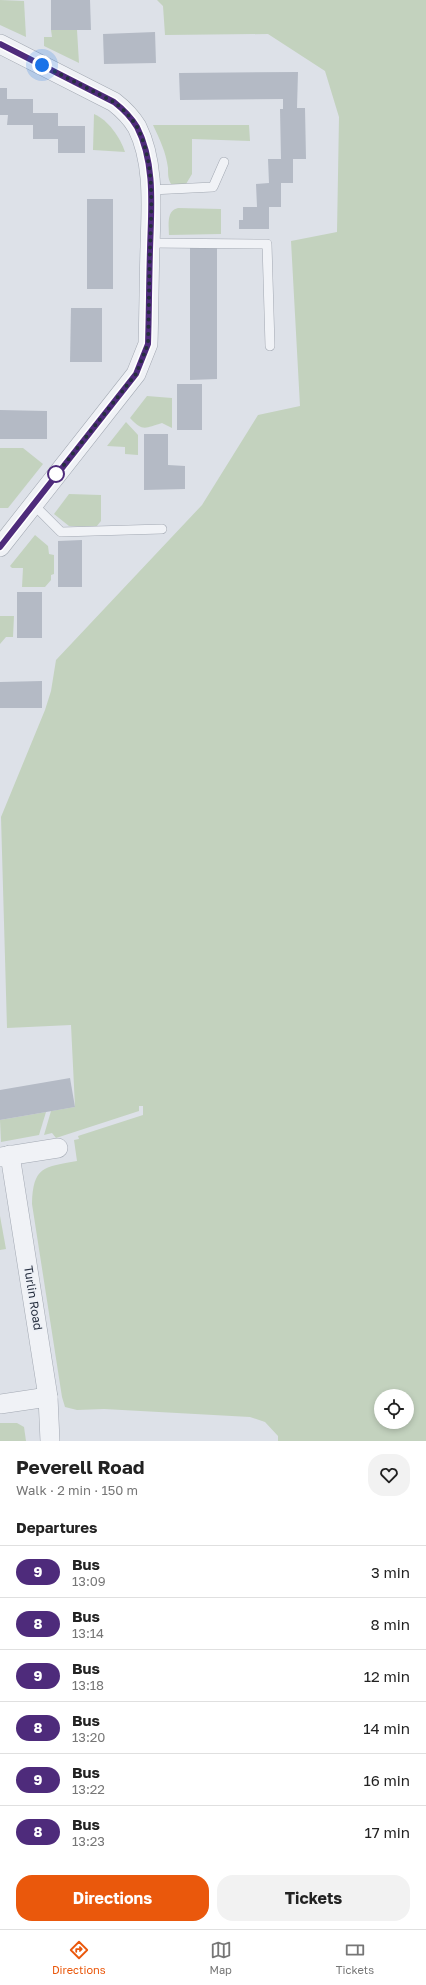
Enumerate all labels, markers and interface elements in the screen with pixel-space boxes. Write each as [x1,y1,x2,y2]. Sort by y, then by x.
your location [32,55,52,75]
unlabelled marker [47,465,65,483]
street label: Turlin Road [21,1265,46,1331]
map controls [374,1389,414,1429]
button: locate [374,1389,414,1429]
button: heart [368,1454,410,1496]
text: Peverell Road [16,1455,144,1478]
text: Walk · 2 min · 150 m [16,1482,138,1498]
text: Departures [16,1518,97,1536]
text: Bus [72,1555,100,1573]
text: 9 [34,1563,42,1580]
text: 3 min [371,1563,410,1581]
text: 13:09 [72,1573,106,1589]
text: Bus [72,1607,100,1625]
text: 8 [34,1615,42,1632]
text: 8 min [371,1615,410,1633]
text: 13:14 [72,1625,104,1641]
text: Bus [72,1659,100,1677]
text: 9 [34,1667,42,1684]
text: 12 min [364,1667,410,1685]
text: 13:18 [72,1677,104,1693]
text: Bus [72,1711,100,1729]
text: 8 [34,1719,42,1736]
text: 14 min [363,1719,410,1737]
text: 13:20 [72,1729,105,1745]
text: Bus [72,1763,100,1781]
text: 9 [34,1771,42,1788]
text: 16 min [363,1771,410,1789]
text: 13:22 [72,1781,105,1797]
text: Bus [72,1815,100,1833]
text: 8 [34,1823,42,1840]
text: 17 min [365,1823,410,1841]
text: 13:23 [72,1833,105,1849]
button: Directions [16,1875,209,1921]
button: Tickets [217,1875,410,1921]
tab: Directions [52,1939,106,1976]
tab: Map [209,1939,232,1976]
tab: Tickets [336,1939,374,1976]

